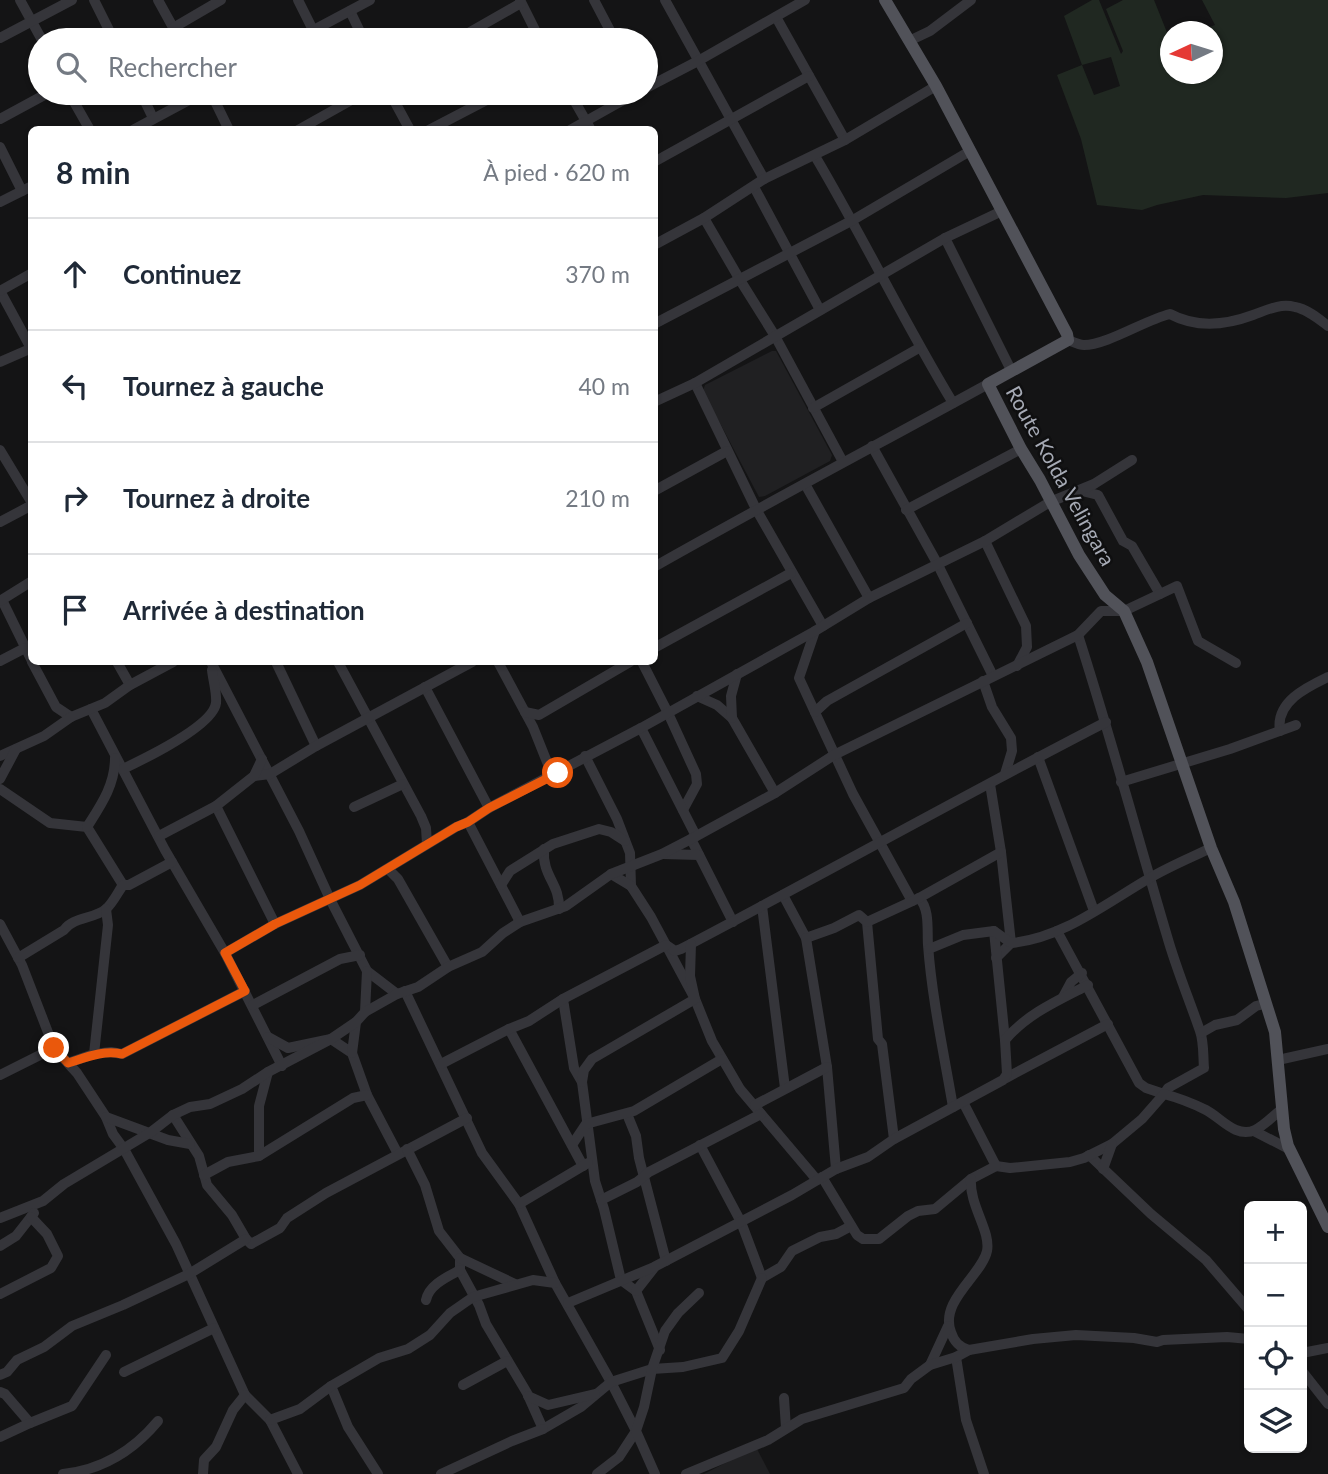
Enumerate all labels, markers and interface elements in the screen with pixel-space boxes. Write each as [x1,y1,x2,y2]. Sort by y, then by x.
north arrow [1160,21,1223,84]
search box [28,28,658,105]
icon: search [52,48,90,86]
text: Rechercher [108,51,237,83]
text: 8 min [56,154,130,190]
text: À pied · 620 m [483,158,630,186]
icon: ahead [56,255,94,293]
text: Continuez [123,258,241,290]
text: 370 m [565,260,630,288]
icon: left [56,367,94,405]
text: Tournez à gauche [123,370,324,402]
text: 40 m [579,372,630,400]
street label: Route Kolda Velingara [1002,381,1121,569]
icon: right [56,479,94,517]
text: Tournez à droite [123,482,310,514]
text: 210 m [565,484,630,512]
icon: arrive [56,591,94,629]
text: Arrivée à destination [123,594,365,626]
route start [542,757,573,788]
route end [38,1032,69,1063]
map controls [1244,1201,1307,1453]
button: + [1244,1201,1307,1264]
button: − [1244,1264,1307,1327]
button: locate [1244,1327,1307,1390]
button: layers [1244,1390,1307,1453]

